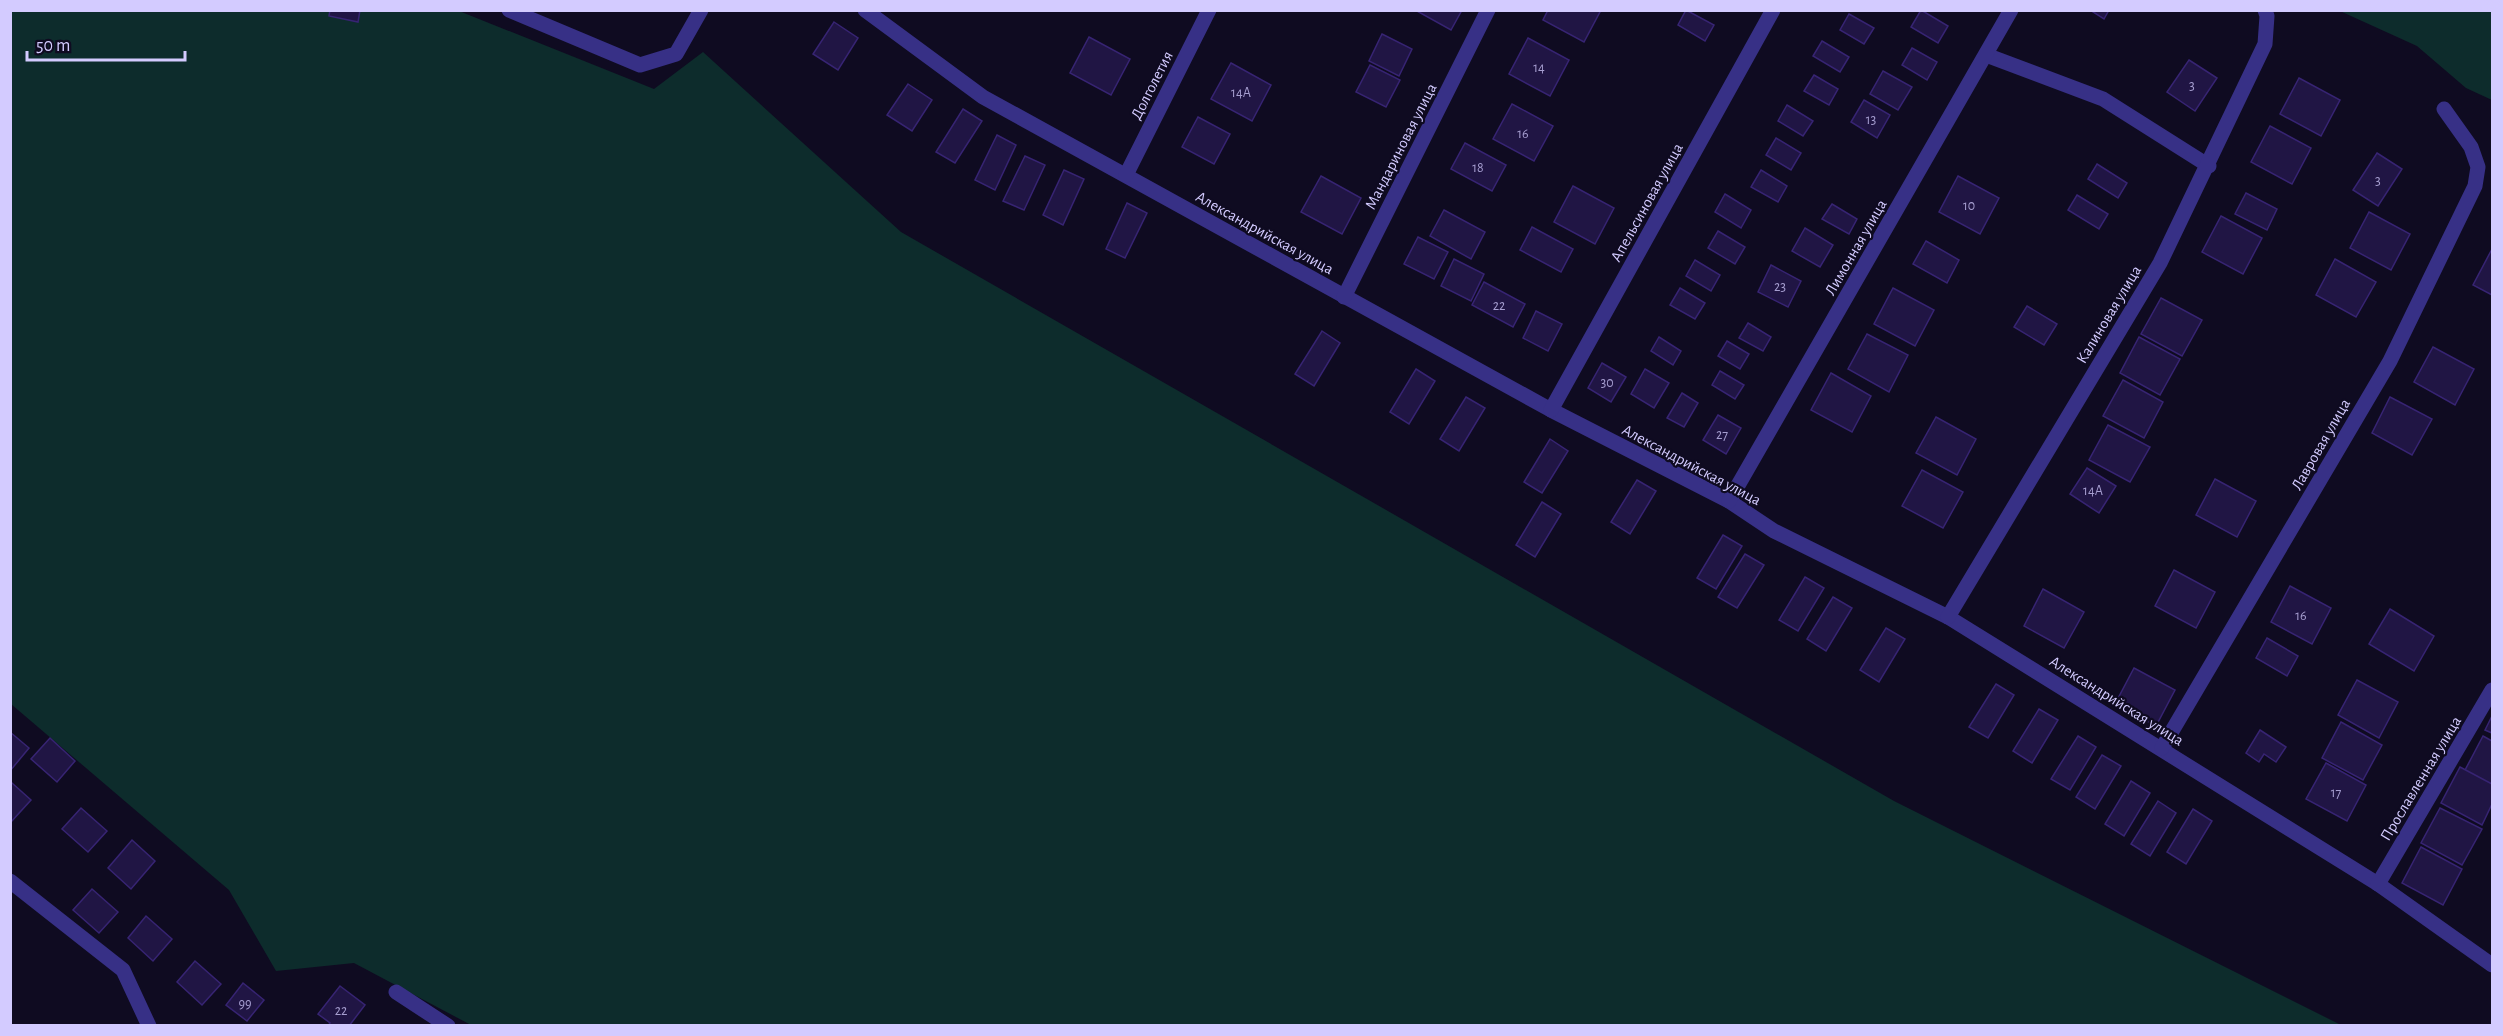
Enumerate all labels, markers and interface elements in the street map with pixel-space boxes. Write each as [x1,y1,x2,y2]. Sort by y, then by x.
scale bar [27,24,184,62]
text: 50 m [36,37,70,55]
street label: Долголетия [1128,49,1176,122]
house number: 14 [1533,61,1545,75]
house number: 3 [2189,79,2195,93]
street label: Мандариновая улица [1362,81,1441,213]
house number: 14А [1231,86,1251,100]
house number: 13 [1866,113,1877,127]
house number: 16 [1517,127,1529,141]
street label: Апельсиновая улица [1608,141,1687,265]
house number: 18 [1472,161,1484,175]
house number: 3 [2375,174,2381,188]
street label: Александрийская улица [1192,188,1336,278]
street label: Лимонная улица [1822,197,1891,299]
house number: 10 [1963,199,1975,213]
street label: Калиновая улица [2073,263,2145,367]
house number: 23 [1774,280,1786,294]
house number: 22 [1493,299,1505,313]
house number: 30 [1600,376,1614,390]
street label: Лавровая улица [2288,396,2354,493]
street label: Александрийская улица [1619,421,1764,509]
house number: 27 [1716,428,1728,442]
house number: 14А [2083,484,2103,498]
house number: 16 [2295,609,2307,623]
street label: Александрийская улица [2046,653,2186,750]
street label: Прославленная улица [2377,713,2465,844]
house number: 17 [2331,786,2341,800]
house number: 99 [238,997,252,1011]
house number: 22 [335,1004,347,1018]

